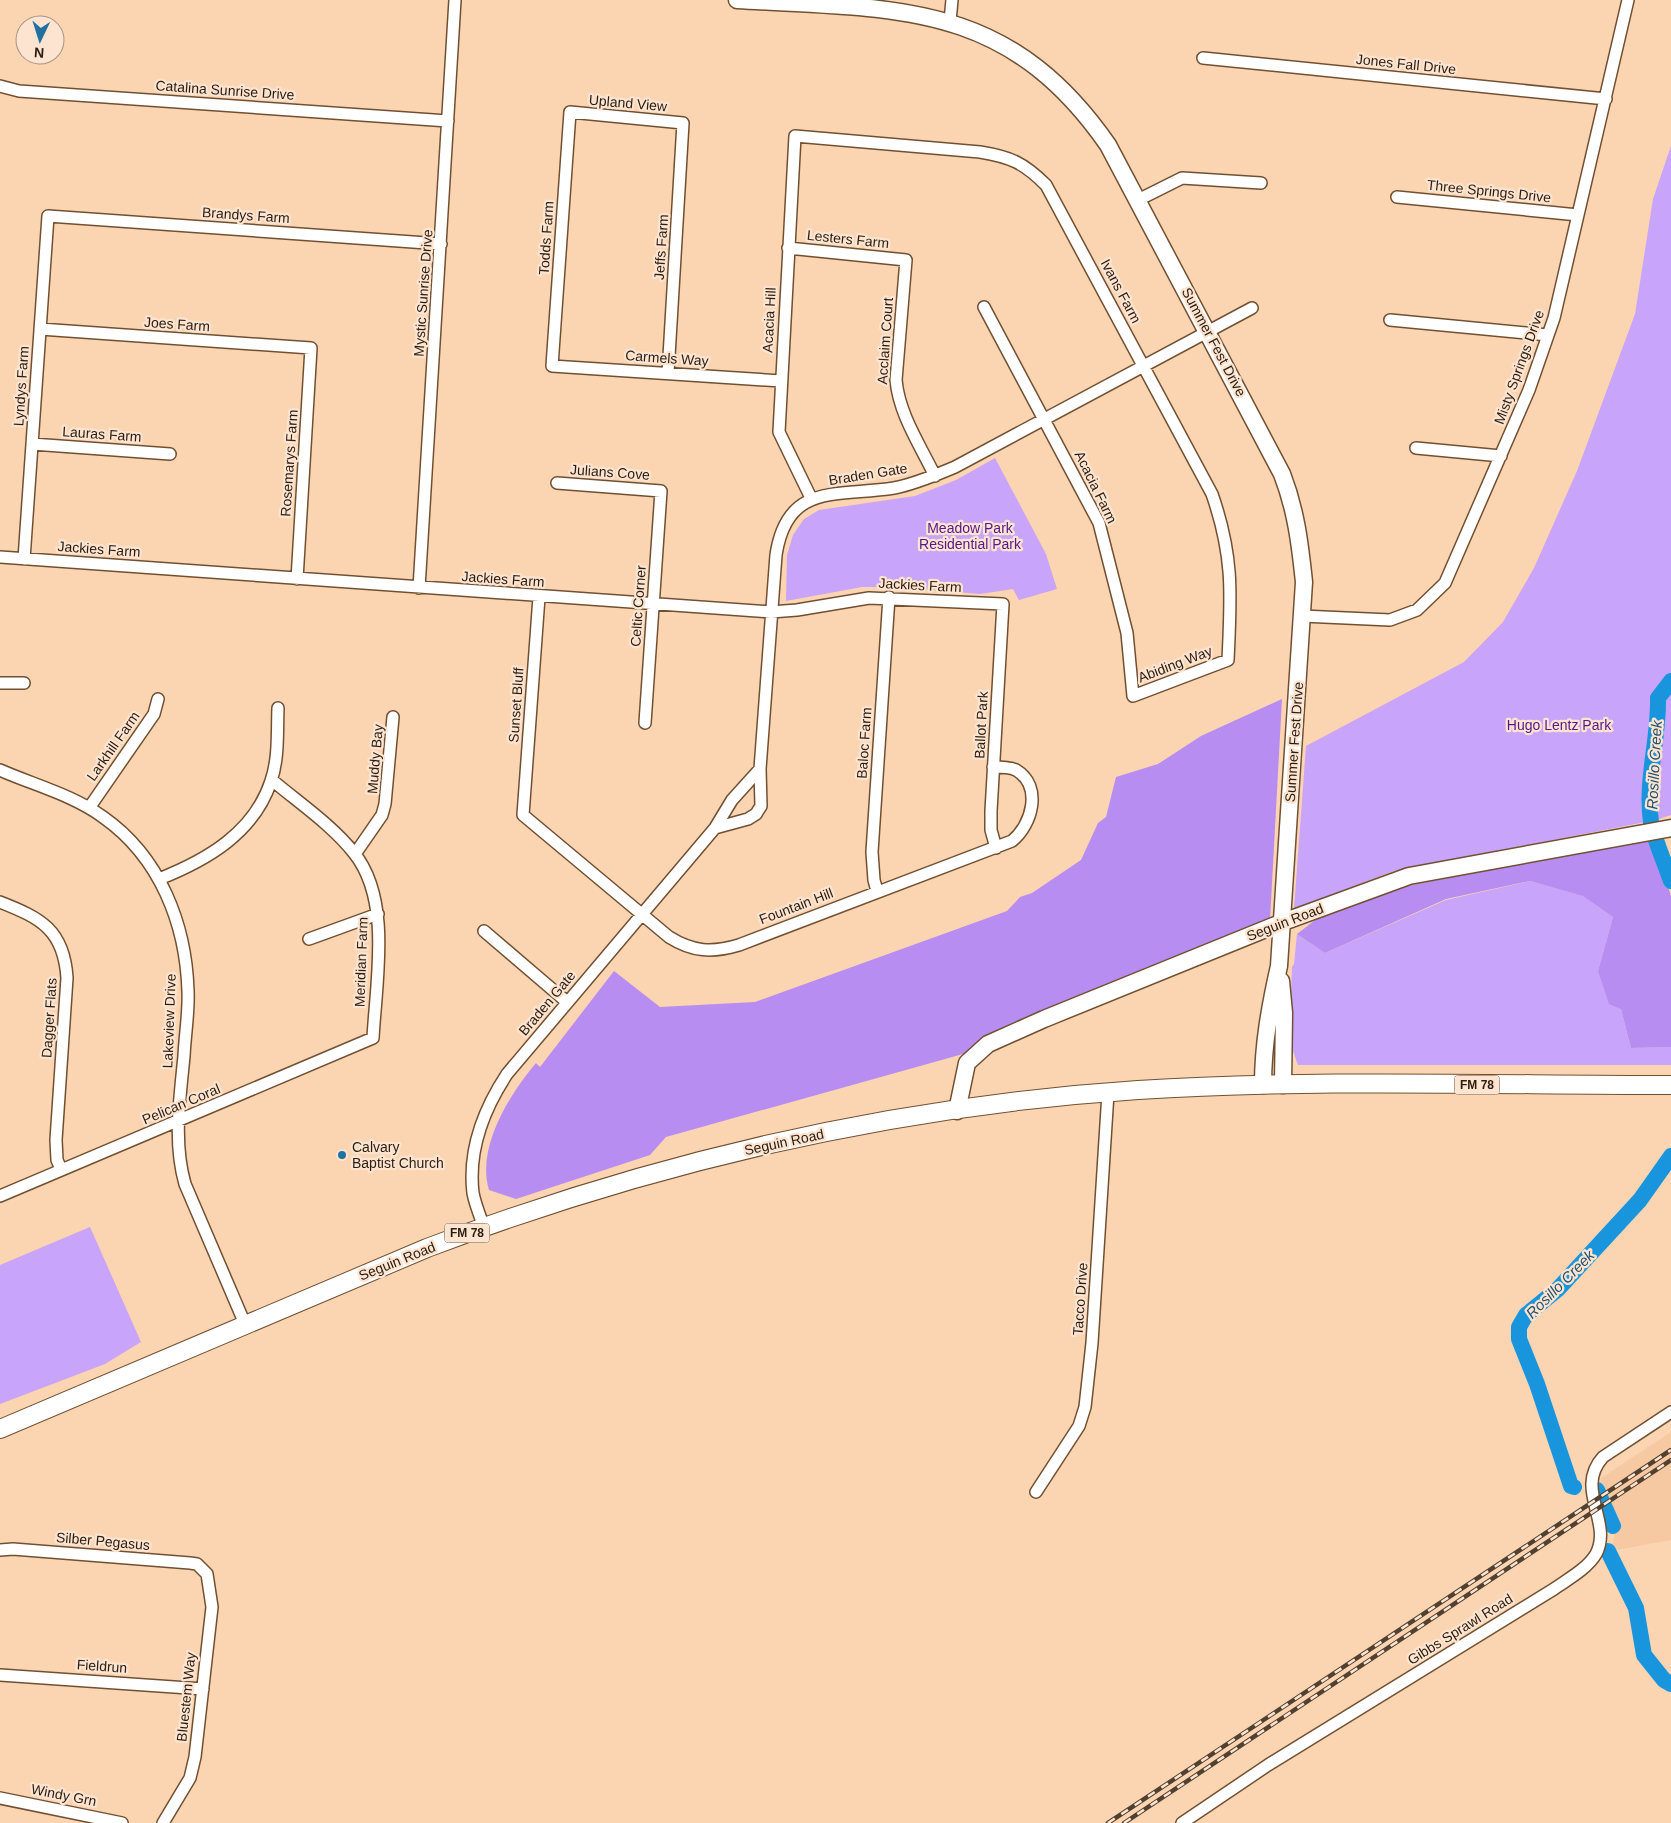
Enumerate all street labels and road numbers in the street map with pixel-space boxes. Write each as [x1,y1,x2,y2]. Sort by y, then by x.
street label: Jones Fall Drive [1355,51,1457,77]
street label: Catalina Sunrise Drive [155,77,295,103]
street label: Upland View [588,92,669,114]
street label: Three Springs Drive [1426,177,1552,205]
street label: Todds Farm [535,201,557,275]
street label: Brandys Farm [202,204,290,226]
street label: Jeffs Farm [651,214,671,280]
street label: Lesters Farm [806,227,890,251]
street label: Mystic Sunrise Drive [411,229,435,357]
street label: Ivans Farm [1098,256,1144,326]
street label: Summer Fest Drive [1179,285,1249,399]
street label: Acacia Hill [759,287,779,353]
street label: Acclaim Court [874,297,896,385]
street label: Misty Springs Drive [1491,307,1547,426]
street label: Joes Farm [143,314,211,334]
street label: Lyndys Farm [10,345,32,427]
street label: Carmels Way [625,347,709,369]
street label: Rosemarys Farm [277,409,301,517]
street label: Lauras Farm [62,423,142,445]
street label: Acacia Farm [1072,448,1120,526]
street label: Braden Gate [828,460,909,488]
street label: Julians Cove [569,461,651,483]
street label: Jackies Farm [57,538,141,560]
street label: Celtic Corner [627,564,649,647]
street label: Jackies Farm [461,568,545,590]
street label: Jackies Farm [878,575,962,595]
street label: Abiding Way [1136,643,1214,685]
street label: Sunset Bluff [505,667,527,743]
street label: Summer Fest Drive [1282,681,1306,803]
street label: Ballot Park [971,690,991,759]
street label: Baloc Farm [854,707,874,779]
street label: Larkhill Farm [83,708,143,784]
street label: Muddy Bay [364,723,386,795]
street label: Fountain Hill [757,885,835,927]
street label: Seguin Road [1244,900,1326,944]
street label: Meridian Farm [351,917,371,1007]
street label: Braden Gate [515,967,579,1039]
street label: Lakeview Drive [159,973,179,1069]
street label: Dagger Flats [38,977,60,1059]
road number: FM 78 [1454,1076,1500,1094]
street label: Pelican Coral [140,1080,222,1128]
street label: Seguin Road [743,1126,825,1158]
road number: FM 78 [444,1224,490,1242]
street label: Seguin Road [356,1238,438,1284]
street label: Tacco Drive [1069,1262,1091,1336]
street label: Silber Pegasus [55,1529,151,1553]
street label: Gibbs Sprawl Road [1405,1590,1515,1668]
street label: Bluestem Way [173,1652,199,1742]
street label: Fieldrun [76,1656,128,1676]
street label: Windy Grn [30,1781,98,1809]

